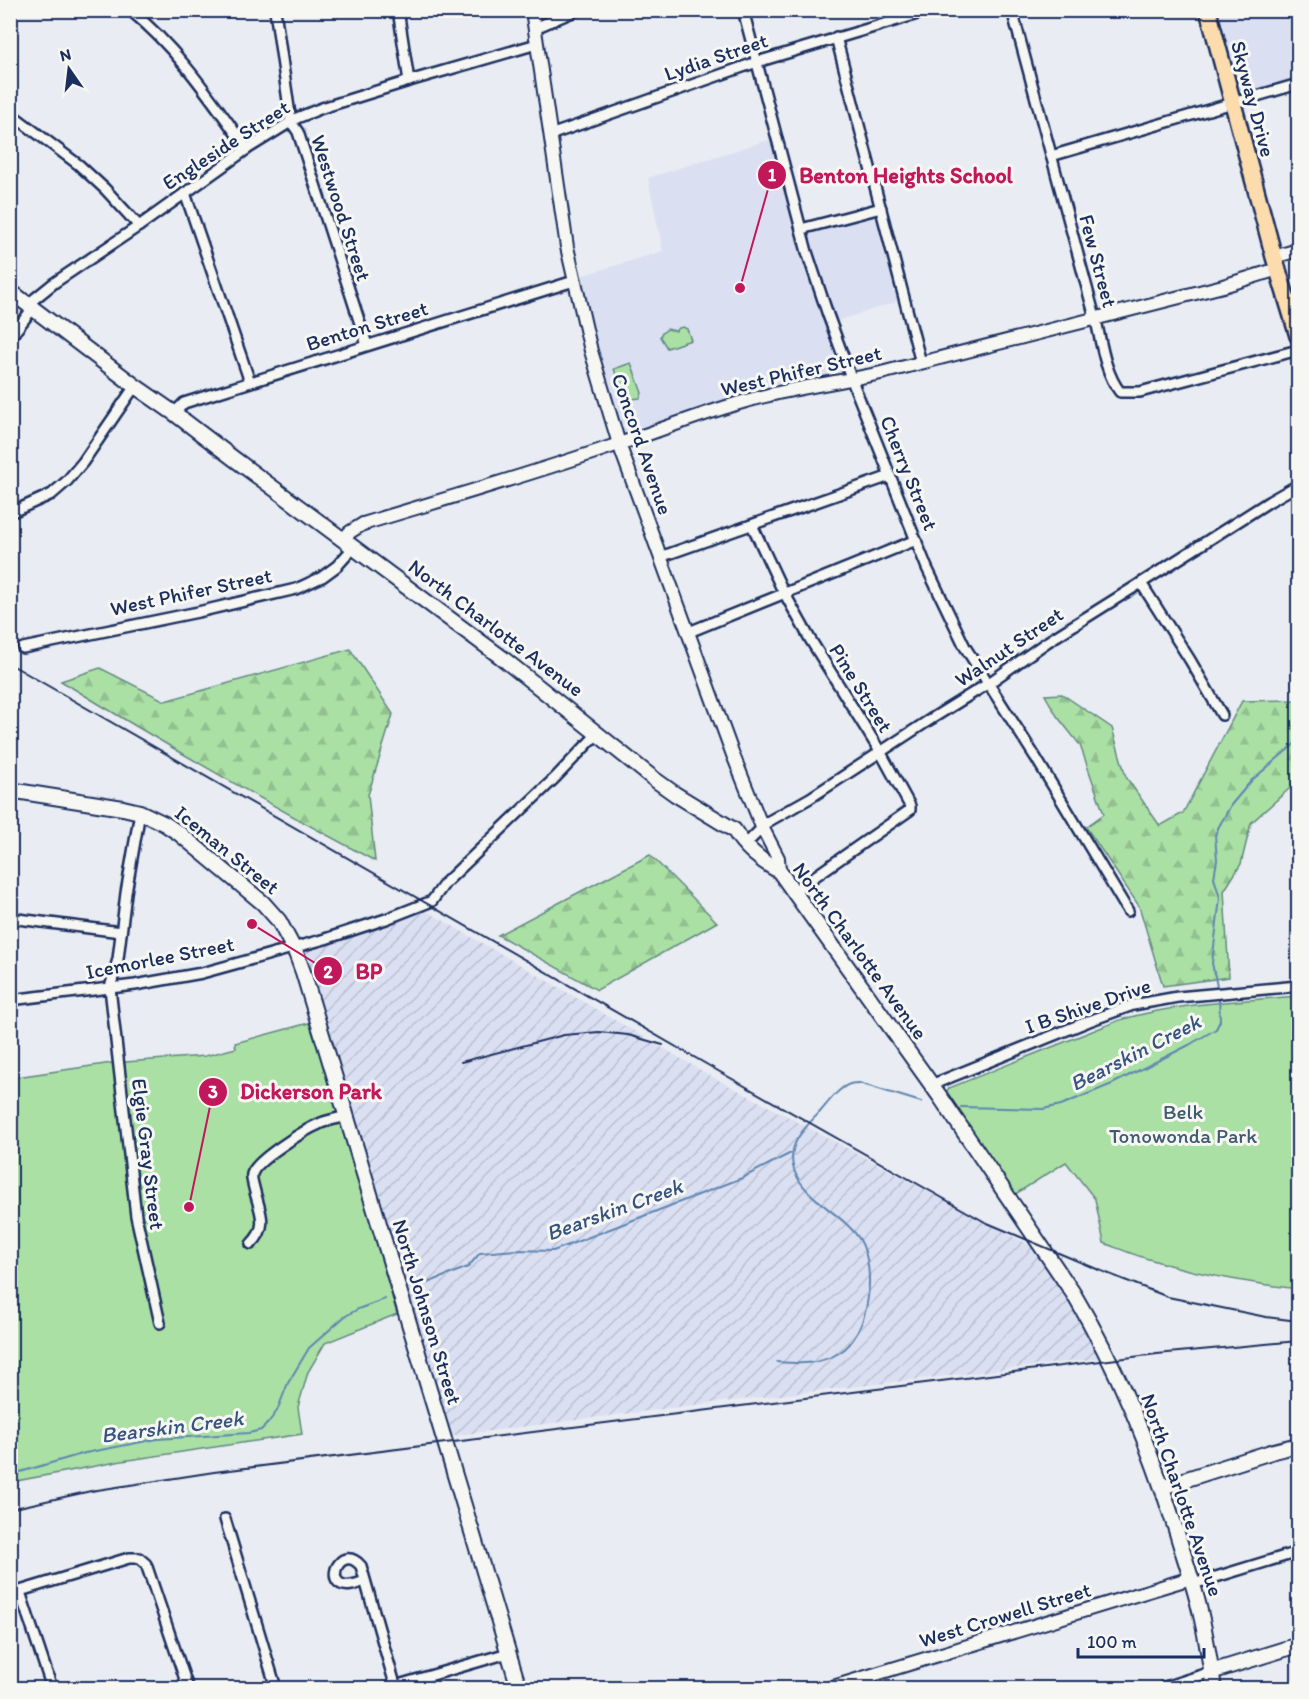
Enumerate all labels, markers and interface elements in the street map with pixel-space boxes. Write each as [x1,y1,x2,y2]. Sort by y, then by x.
street label: Lydia Street [661,27,771,86]
street label: Skyway Drive [1226,38,1281,160]
north arrow [39,39,99,99]
text: N [58,44,73,65]
street label: Engleside Street [157,94,294,195]
street label: Westwood Street [306,132,377,284]
callout: Benton Heights School [757,155,1025,195]
text: Benton Heights School [799,162,1014,189]
text: 1 [768,164,777,186]
street label: Few Street [1074,212,1123,310]
street label: Benton Street [303,295,431,356]
street label: West Phifer Street [718,340,884,401]
street label: Concord Avenue [607,370,678,518]
street label: Cherry Street [875,412,944,534]
street label: North Charlotte Avenue [404,554,589,702]
street label: West Phifer Street [108,562,274,621]
street label: Walnut Street [950,601,1068,692]
street label: Pine Street [824,639,899,737]
street label: Iceman Street [170,800,285,899]
street label: North Charlotte Avenue [788,857,933,1044]
street label: Icemorlee Street [84,931,236,984]
callout: BP [313,951,394,991]
text: BP [356,958,383,985]
text: 2 [323,961,333,983]
street label: I B Shive Drive [1022,972,1154,1039]
water label: Bearskin Creek [1065,1007,1207,1097]
callout: Dickerson Park [198,1072,393,1112]
street label: Elgie Gray Street [127,1077,170,1231]
text: Dickerson Park [240,1078,383,1105]
text: 3 [208,1081,218,1103]
park label: Belk Tonowonda Park [1109,1099,1257,1148]
water label: Bearskin Creek [542,1172,688,1247]
street label: North Johnson Street [387,1216,468,1408]
street label: North Charlotte Avenue [1136,1390,1229,1599]
water label: Bearskin Creek [99,1404,246,1449]
street label: West Crowell Street [916,1576,1094,1653]
scale bar [1078,1621,1204,1659]
text: 100 m [1087,1631,1137,1653]

